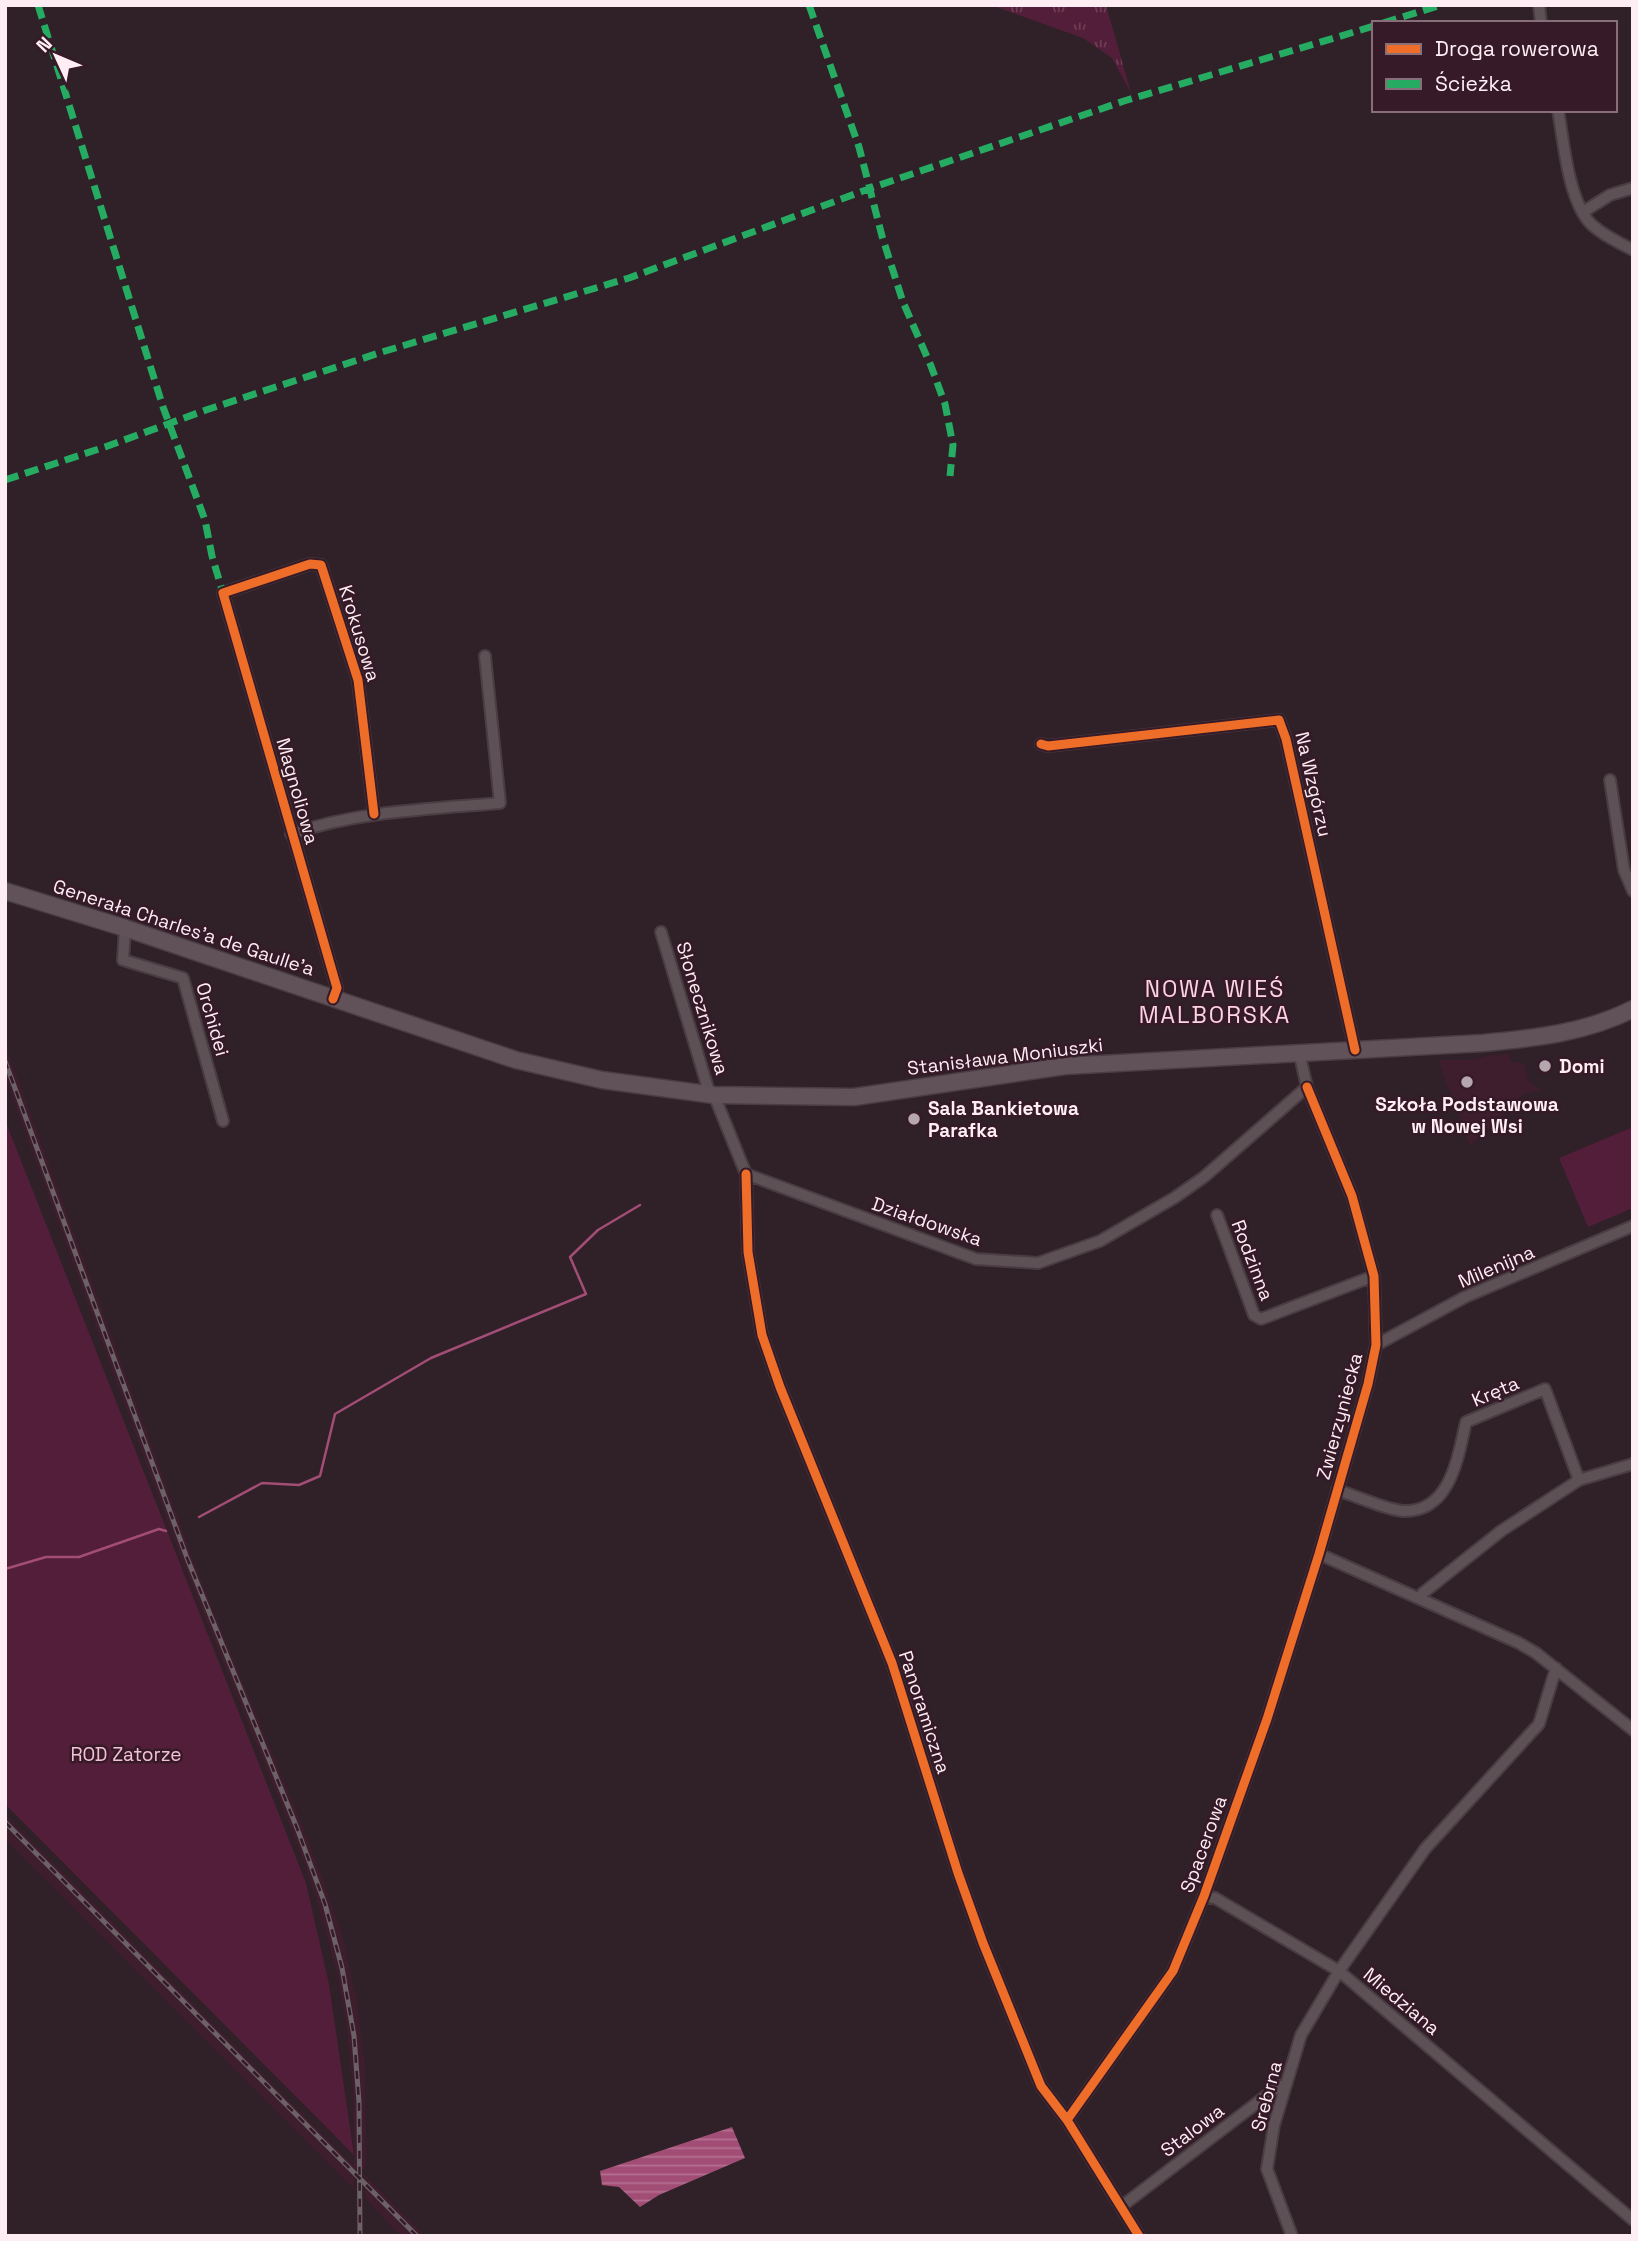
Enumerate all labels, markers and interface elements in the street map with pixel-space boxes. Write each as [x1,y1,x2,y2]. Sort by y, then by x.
north arrow [21,21,91,91]
legend [1372,21,1617,112]
text: N [31,31,58,58]
text: Droga rowerowa [1435,35,1599,62]
text: Ścieżka [1435,70,1512,97]
street label: Krokusowa [333,582,386,684]
street label: Na Wzgórzu [1289,729,1338,839]
street label: Magnoliowa [270,735,325,847]
street label: Generała Charles'a de Gaulle'a [50,873,318,982]
street label: Słonecznikowa [670,939,735,1078]
district label: NOWA WIEŚ MALBORSKA [1139,974,1291,1030]
street label: Orchidei [190,979,235,1059]
street label: Stanisława Moniuszki [906,1032,1104,1081]
place label: Domi [1559,1054,1605,1079]
marker: Domi [1537,1058,1553,1074]
marker: Szkoła Podstawowa w Nowej Wsi [1459,1074,1475,1090]
place label: Szkoła Podstawowa w Nowej Wsi [1375,1092,1559,1139]
place label: Sala Bankietowa Parafka [928,1096,1079,1143]
marker: Sala Bankietowa Parafka [906,1111,922,1127]
street label: Działdowska [868,1191,985,1252]
street label: Rodzinna [1226,1216,1279,1304]
street label: Milenijna [1454,1239,1538,1294]
street label: Zwierzyniecka [1311,1350,1368,1482]
street label: Kręta [1468,1370,1523,1413]
street label: Panoramiczna [893,1648,956,1777]
park label: ROD Zatorze [70,1742,182,1767]
street label: Spacerowa [1174,1792,1233,1896]
street label: Miedziana [1358,1962,1445,2041]
street label: Srebrna [1245,2058,1288,2134]
street label: Stalowa [1155,2098,1229,2162]

